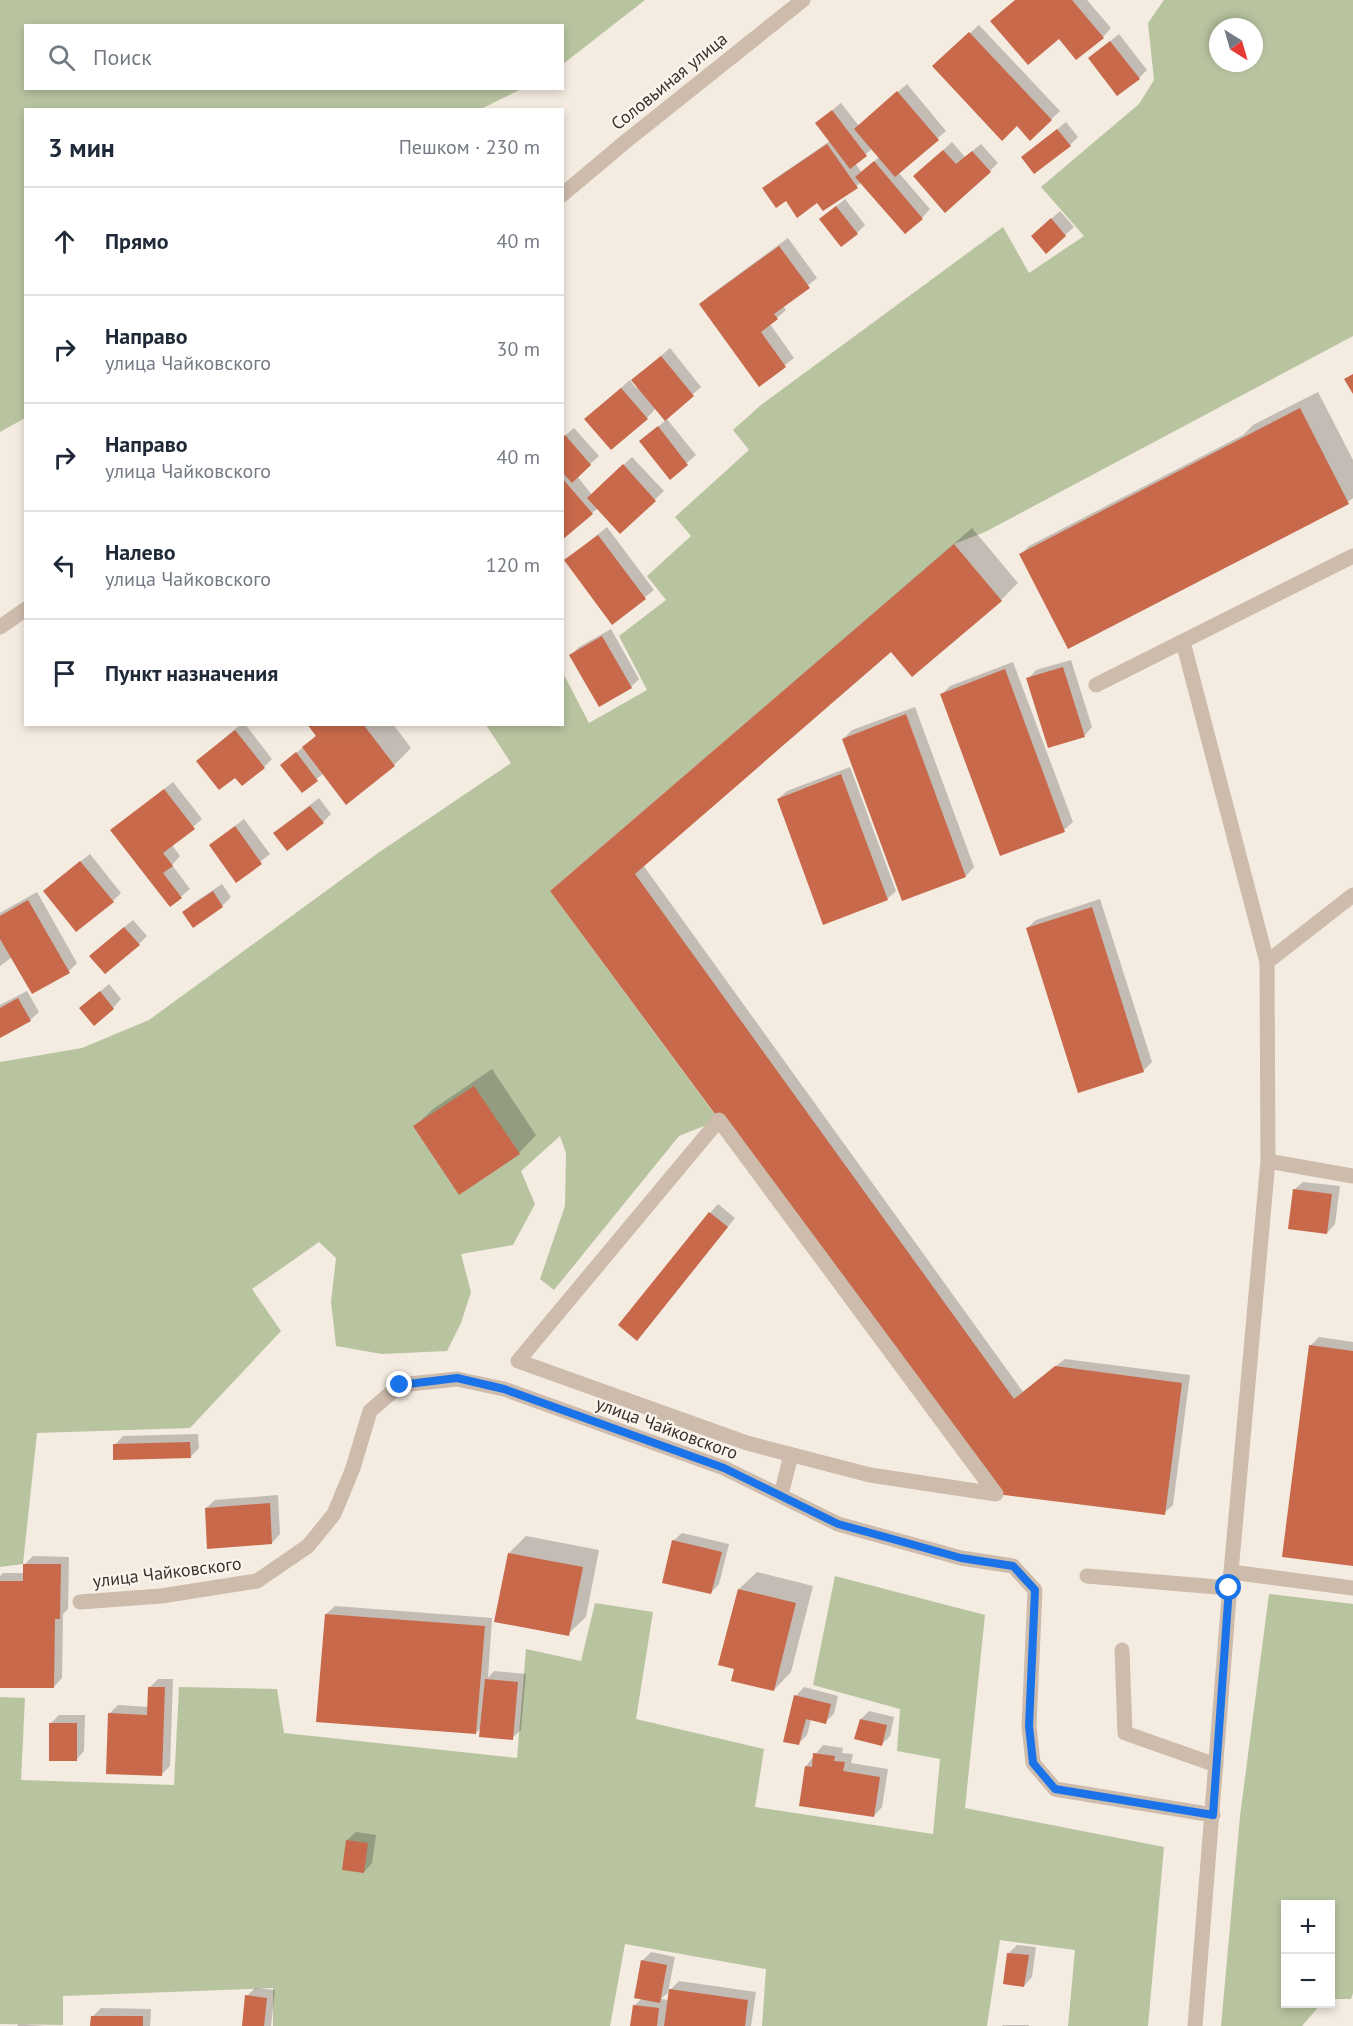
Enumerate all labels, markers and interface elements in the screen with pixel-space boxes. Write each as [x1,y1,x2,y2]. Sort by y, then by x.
north arrow [1209,18,1263,72]
search box [24,24,564,90]
street label: Соловьиная улица [606,27,732,135]
icon: search [45,41,78,74]
text: Поиск [93,43,152,71]
text: 3 мин [48,131,115,164]
text: Пешком · 230 m [399,134,540,160]
icon: ahead [48,225,81,258]
text: Прямо [105,227,168,255]
text: 40 m [497,228,540,254]
text: Направо [105,322,188,350]
icon: right [48,333,81,366]
text: 30 m [497,336,540,362]
text: улица Чайковского [105,350,271,376]
text: Направо [105,430,188,458]
icon: right [48,441,81,474]
text: 40 m [497,444,540,470]
text: улица Чайковского [105,458,271,484]
text: Налево [105,538,176,566]
icon: left [48,549,81,582]
text: 120 m [486,552,540,578]
text: улица Чайковского [105,566,271,592]
icon: arrive [48,657,81,690]
text: Пункт назначения [105,659,278,687]
route end [386,1371,412,1397]
street label: улица Чайковского [593,1392,741,1464]
street label: улица Чайковского [91,1551,243,1593]
route start [1215,1574,1241,1600]
map controls [1281,1900,1335,2008]
button: + [1281,1900,1335,1954]
button: − [1281,1954,1335,2008]

